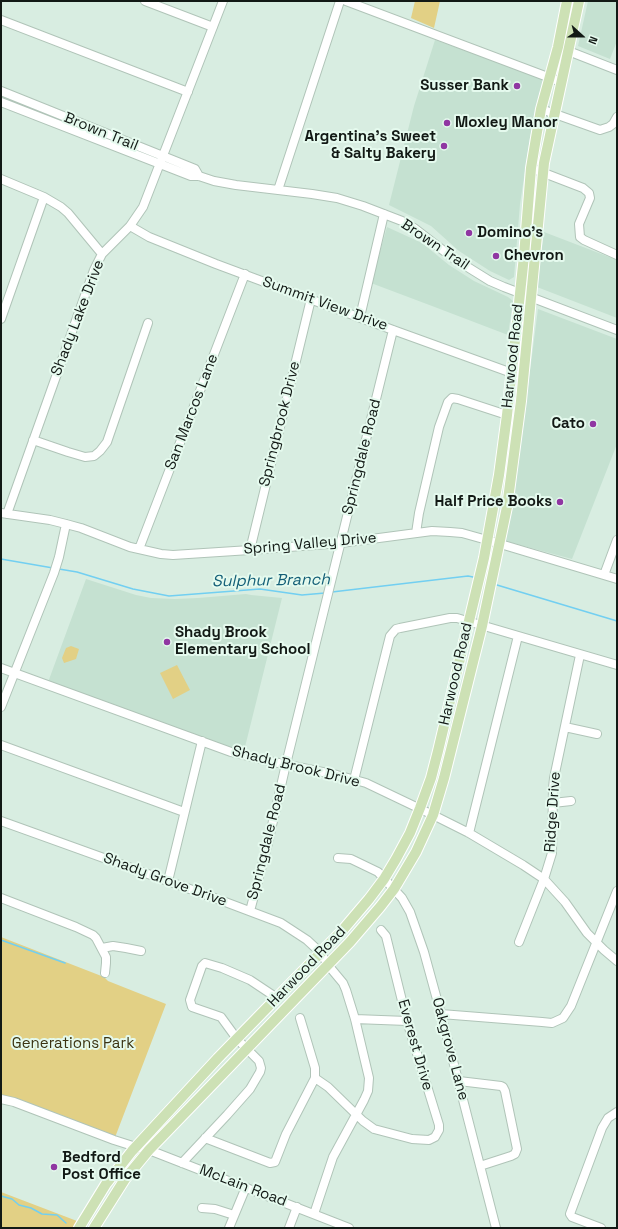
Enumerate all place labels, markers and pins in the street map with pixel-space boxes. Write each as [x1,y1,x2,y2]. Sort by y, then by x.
place label: Susser Bank [420,77,509,95]
marker: Susser Bank [512,81,522,91]
place label: Moxley Manor [455,114,558,132]
marker: Moxley Manor [442,118,452,128]
place label: Argentina's Sweet & Salty Bakery [305,128,436,163]
marker: Argentina's Sweet & Salty Bakery [439,141,449,151]
place label: Domino's [477,224,543,242]
marker: Domino's [464,228,474,238]
place label: Chevron [504,247,564,265]
marker: Chevron [491,251,501,261]
place label: Cato [551,415,585,433]
marker: Cato [588,419,598,429]
place label: Half Price Books [434,493,552,511]
marker: Half Price Books [555,497,565,507]
place label: Shady Brook Elementary School [175,624,310,659]
marker: Shady Brook Elementary School [162,637,172,647]
place label: Bedford Post Office [62,1149,141,1184]
marker: Bedford Post Office [49,1162,59,1172]

